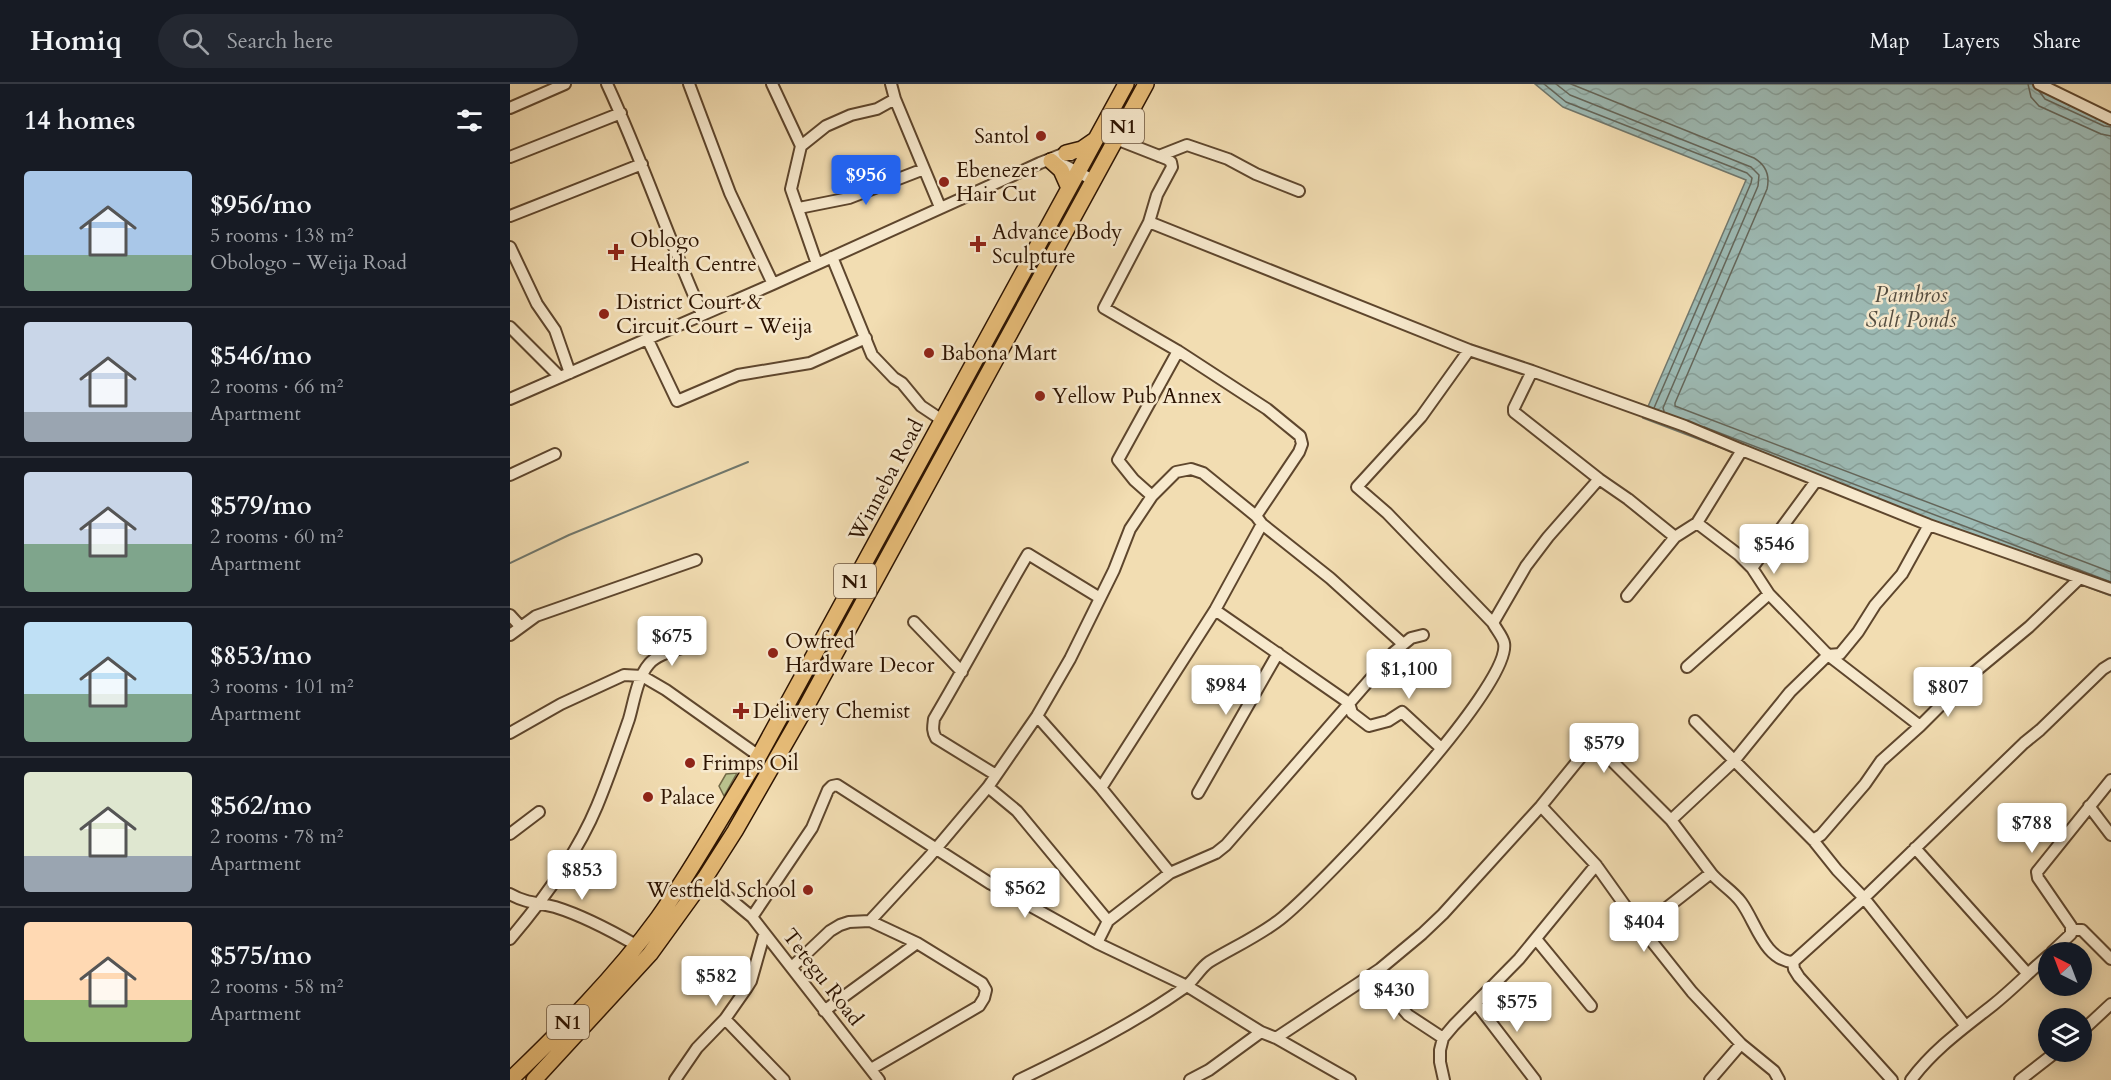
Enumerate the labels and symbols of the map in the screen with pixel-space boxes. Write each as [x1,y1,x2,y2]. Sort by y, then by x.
road number: N1 [1102,109,1144,143]
place label: Santol [974,122,1029,151]
marker: Santol [1034,129,1048,143]
pin: $956 [830,155,902,206]
place label: Ebenezer Hair Cut [956,156,1038,209]
marker: Ebenezer Hair Cut [937,175,951,189]
place label: Advance Body Sculpture [992,218,1122,271]
place label: Oblogo Health Centre [630,226,757,279]
marker: Advance Body Sculpture [969,235,987,253]
marker: Oblogo Health Centre [607,243,625,261]
water label: Pambros Salt Ponds [1866,280,1957,335]
place label: District Court & Circuit Court - Weija [616,288,812,341]
marker: District Court & Circuit Court - Weija [597,307,611,321]
place label: Babona Mart [941,339,1057,368]
marker: Babona Mart [922,346,936,360]
place label: Yellow Pub Annex [1052,382,1222,411]
marker: Yellow Pub Annex [1033,389,1047,403]
street label: Winneba Road [842,414,931,547]
pin: $546 [1738,524,1810,575]
road number: N1 [834,564,876,598]
pin: $675 [636,616,708,667]
place label: Owfred Hardware Decor [785,627,935,680]
marker: Owfred Hardware Decor [766,646,780,660]
pin: $1,100 [1360,649,1458,700]
pin: $984 [1190,665,1262,716]
pin: $807 [1912,667,1984,718]
place label: Delivery Chemist [753,697,910,726]
marker: Delivery Chemist [734,704,748,718]
pin: $579 [1568,723,1640,774]
place label: Frimps Oil [702,749,799,778]
marker: Frimps Oil [683,756,697,770]
place label: Palace [660,783,715,812]
marker: Palace [641,790,655,804]
pin: $788 [1996,803,2068,854]
pin: $853 [546,850,618,901]
pin: $562 [989,868,1061,919]
place label: Westfield School [645,876,796,905]
marker: Westfield School [801,883,815,897]
pin: $404 [1608,902,1680,953]
street label: Tetegu Road [775,923,870,1032]
north arrow [2038,942,2092,996]
pin: $582 [680,956,752,1007]
pin: $430 [1358,970,1430,1021]
pin: $575 [1481,982,1553,1033]
road number: N1 [547,1005,589,1039]

